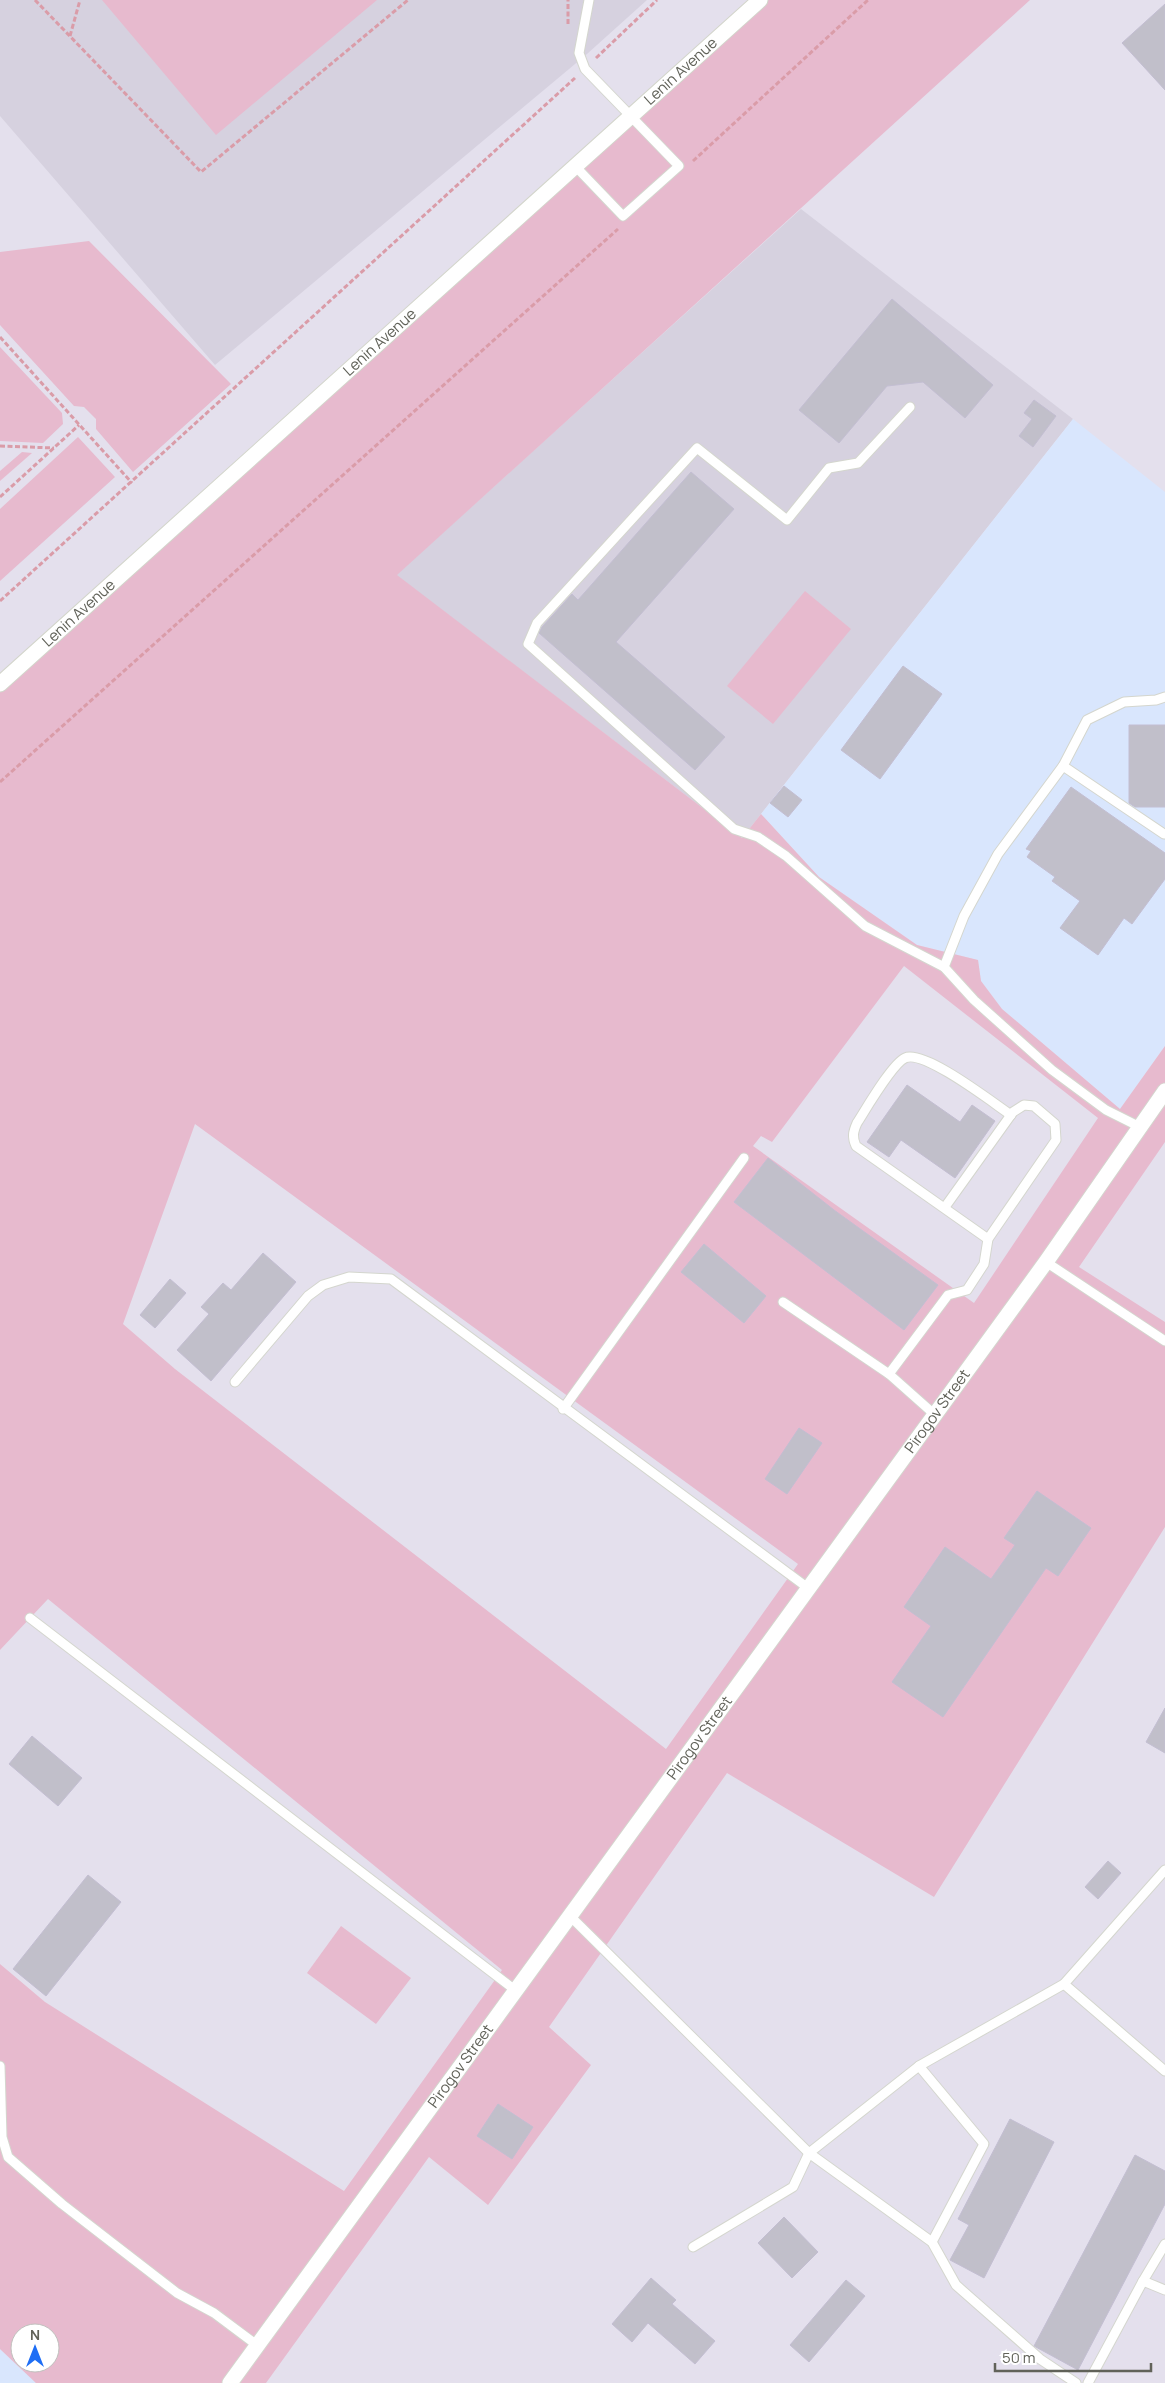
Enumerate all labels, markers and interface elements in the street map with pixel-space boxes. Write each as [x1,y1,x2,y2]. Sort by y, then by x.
street label: Lenin Avenue [639,32,722,109]
street label: Lenin Avenue [338,303,421,380]
street label: Lenin Avenue [37,574,120,651]
street label: Pirogov Street [899,1365,975,1457]
street label: Pirogov Street [662,1691,737,1784]
street label: Pirogov Street [423,2020,498,2112]
north arrow [10,2323,60,2373]
text: N [30,2325,40,2344]
scale bar [995,2340,1151,2372]
text: 50 m [1002,2347,1036,2368]

